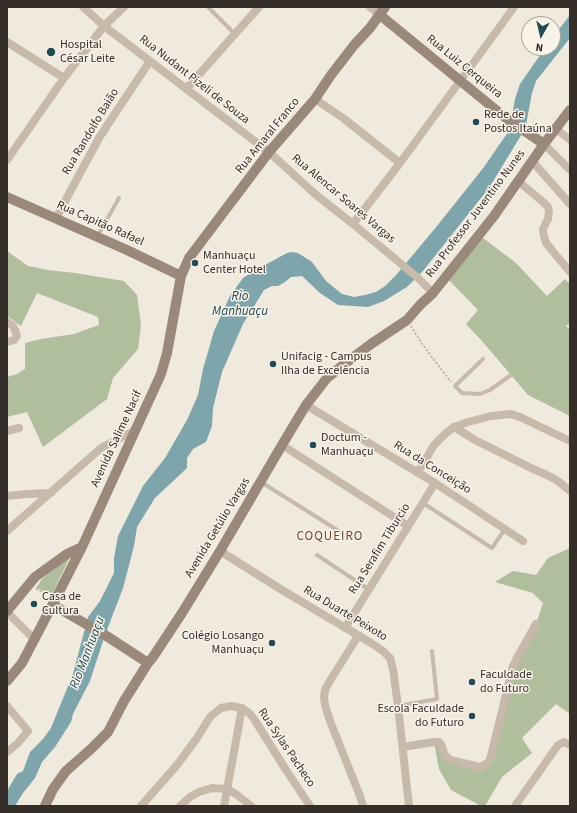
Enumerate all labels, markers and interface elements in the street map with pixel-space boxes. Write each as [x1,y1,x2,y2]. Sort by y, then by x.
north arrow [521,16,561,56]
street label: Rua Nudant Pizeli de Souza [136,32,252,128]
street label: Rua Luiz Cerqueira [423,32,505,102]
place label: Hospital César Leite [60,38,115,66]
text: N [535,39,544,55]
marker: Hospital César Leite [45,46,57,58]
street label: Rua Randolfo Baião [60,86,122,178]
street label: Rua Amaral Franco [233,95,303,177]
place label: Rede de Postos Itaúna [484,108,552,136]
marker: Rede de Postos Itaúna [471,117,481,127]
street label: Rua Professor Juventino Nunes [423,147,529,281]
street label: Rua Alencar Soares Vargas [288,151,398,247]
street label: Rua Capitão Rafael [54,198,146,250]
place label: Manhuaçu Center Hotel [203,249,266,277]
marker: Manhuaçu Center Hotel [190,258,200,268]
water label: Rio Manhuaçu [212,289,268,320]
place label: Unifacig - Campus Ilha de Excelência [281,350,372,378]
marker: Unifacig - Campus Ilha de Excelência [268,359,278,369]
street label: Avenida Salime Nacif [88,388,146,490]
place label: Doctum - Manhuaçu [321,431,373,459]
street label: Rua da Conceição [391,438,473,498]
marker: Doctum - Manhuaçu [308,440,318,450]
street label: Avenida Getúlio Vargas [182,475,254,581]
street label: Rua Serafim Tiburcio [346,501,414,597]
district label: COQUEIRO [297,529,363,545]
street label: Rua Duarte Peixoto [300,583,390,645]
place label: Casa de Cultura [42,590,81,618]
marker: Casa de Cultura [29,599,39,609]
water label: Rio Manhuaçu [67,615,109,691]
place label: Colégio Losango Manhuaçu [182,629,264,657]
marker: Colégio Losango Manhuaçu [267,638,277,648]
place label: Faculdade do Futuro [480,668,532,696]
marker: Faculdade do Futuro [467,677,477,687]
place label: Escola Faculdade do Futuro [377,702,464,730]
street label: Rua Sylas Pacheco [254,706,318,790]
marker: Escola Faculdade do Futuro [467,711,477,721]

